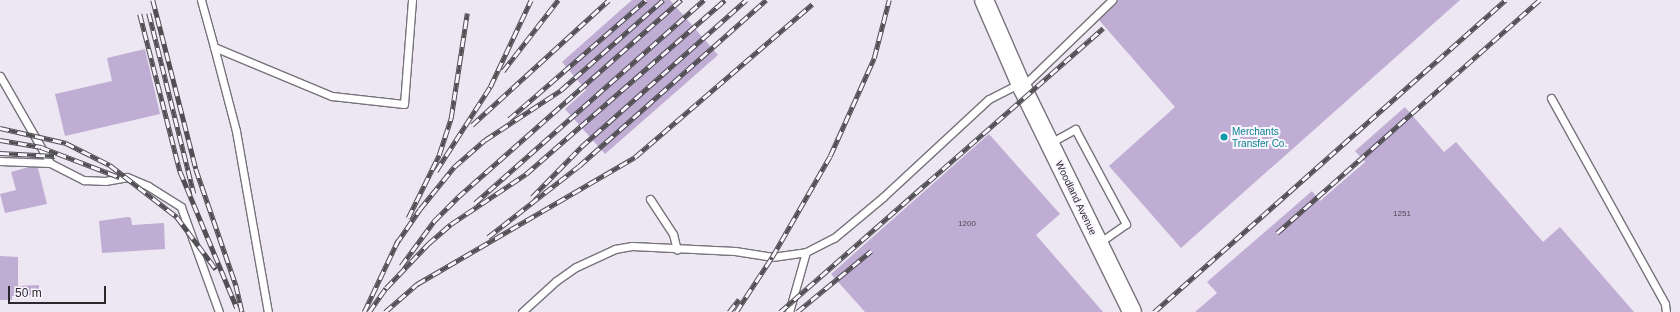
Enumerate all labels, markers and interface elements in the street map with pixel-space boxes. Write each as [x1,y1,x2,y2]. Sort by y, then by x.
place label: Merchants Transfer Co. [1232,125,1287,148]
marker: Merchants Transfer Co. [1219,132,1229,142]
street label: Woodland Avenue [1053,159,1099,237]
house number: 1251 [1393,209,1411,219]
house number: 1200 [958,219,976,229]
scale bar [10,278,108,304]
text: 50 m [15,286,42,300]

